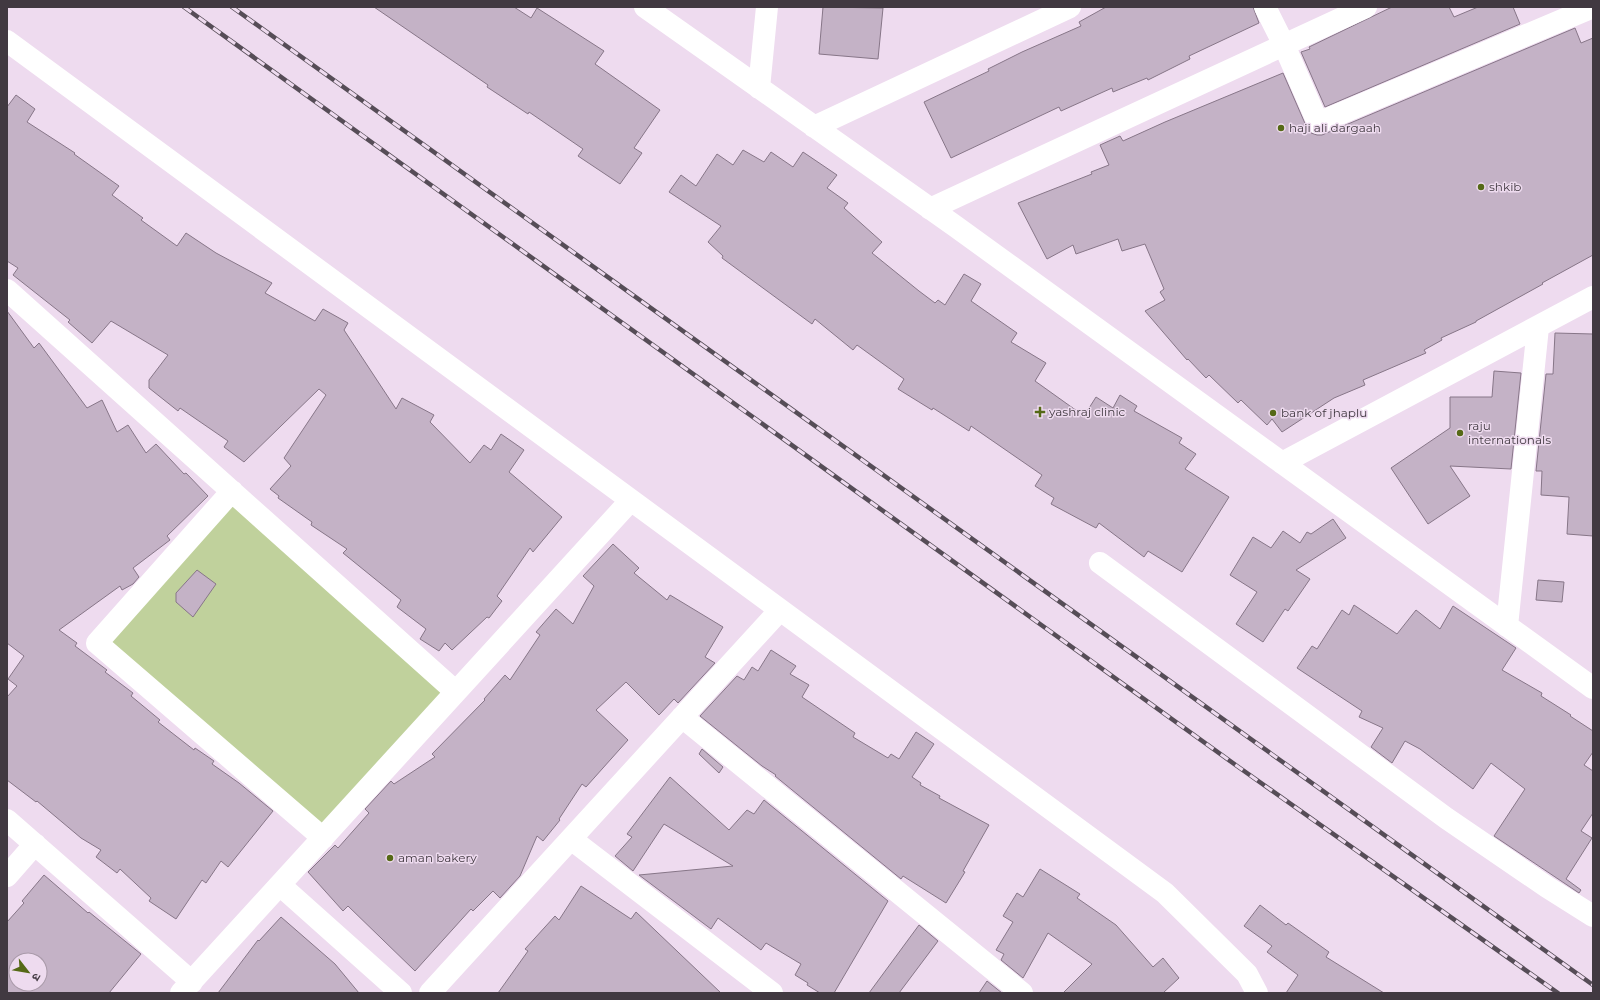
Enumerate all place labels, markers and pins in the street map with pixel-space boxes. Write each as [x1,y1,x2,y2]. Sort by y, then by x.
place label: haji ali dargaah [1289,120,1381,135]
marker: haji ali dargaah [1276,123,1286,133]
place label: shkib [1489,179,1522,194]
marker: shkib [1476,182,1486,192]
place label: yashraj clinic [1048,404,1126,419]
place label: bank of jhaplu [1281,405,1367,420]
marker: yashraj clinic [1034,406,1046,418]
marker: bank of jhaplu [1268,408,1278,418]
place label: raju internationals [1468,418,1551,447]
marker: raju internationals [1455,428,1465,438]
place label: aman bakery [398,850,477,865]
marker: aman bakery [385,853,395,863]

